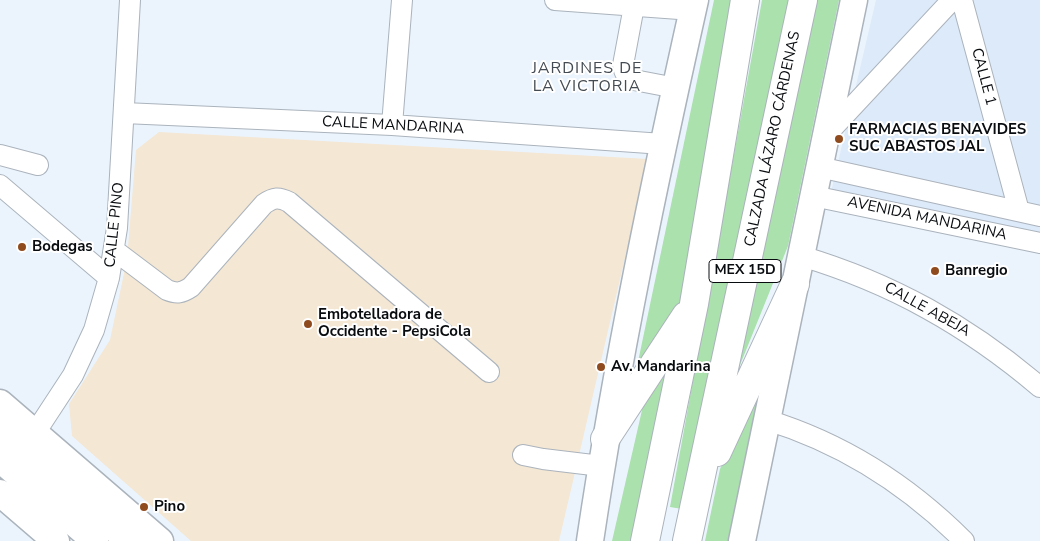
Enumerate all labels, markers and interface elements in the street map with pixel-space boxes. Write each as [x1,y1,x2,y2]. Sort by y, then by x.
street label: CALZADA LÁZARO CÁRDENAS [741,30,805,248]
street label: CALLE 1 [967,46,999,108]
district label: JARDINES DE LA VICTORIA [530,59,644,97]
street label: CALLE MANDARINA [321,113,465,139]
place label: FARMACIAS BENAVIDES SUC ABASTOS JAL [849,121,1026,156]
marker: FARMACIAS BENAVIDES SUC ABASTOS JAL [833,133,845,145]
street label: CALLE PINO [102,181,128,269]
street label: AVENIDA MANDARINA [846,193,1008,245]
place label: Bodegas [32,238,93,256]
marker: Bodegas [16,241,28,253]
road number: MEX 15D [709,260,781,282]
place label: Banregio [945,262,1008,280]
marker: Banregio [929,265,941,277]
street label: CALLE ABEJA [881,279,973,341]
place label: Embotelladora de Occidente - PepsiCola [318,306,471,341]
marker: Embotelladora de Occidente - PepsiCola [302,318,314,330]
place label: Av. Mandarina [611,358,711,376]
marker: Av. Mandarina [595,361,607,373]
place label: Pino [154,498,185,516]
marker: Pino [138,501,150,513]

